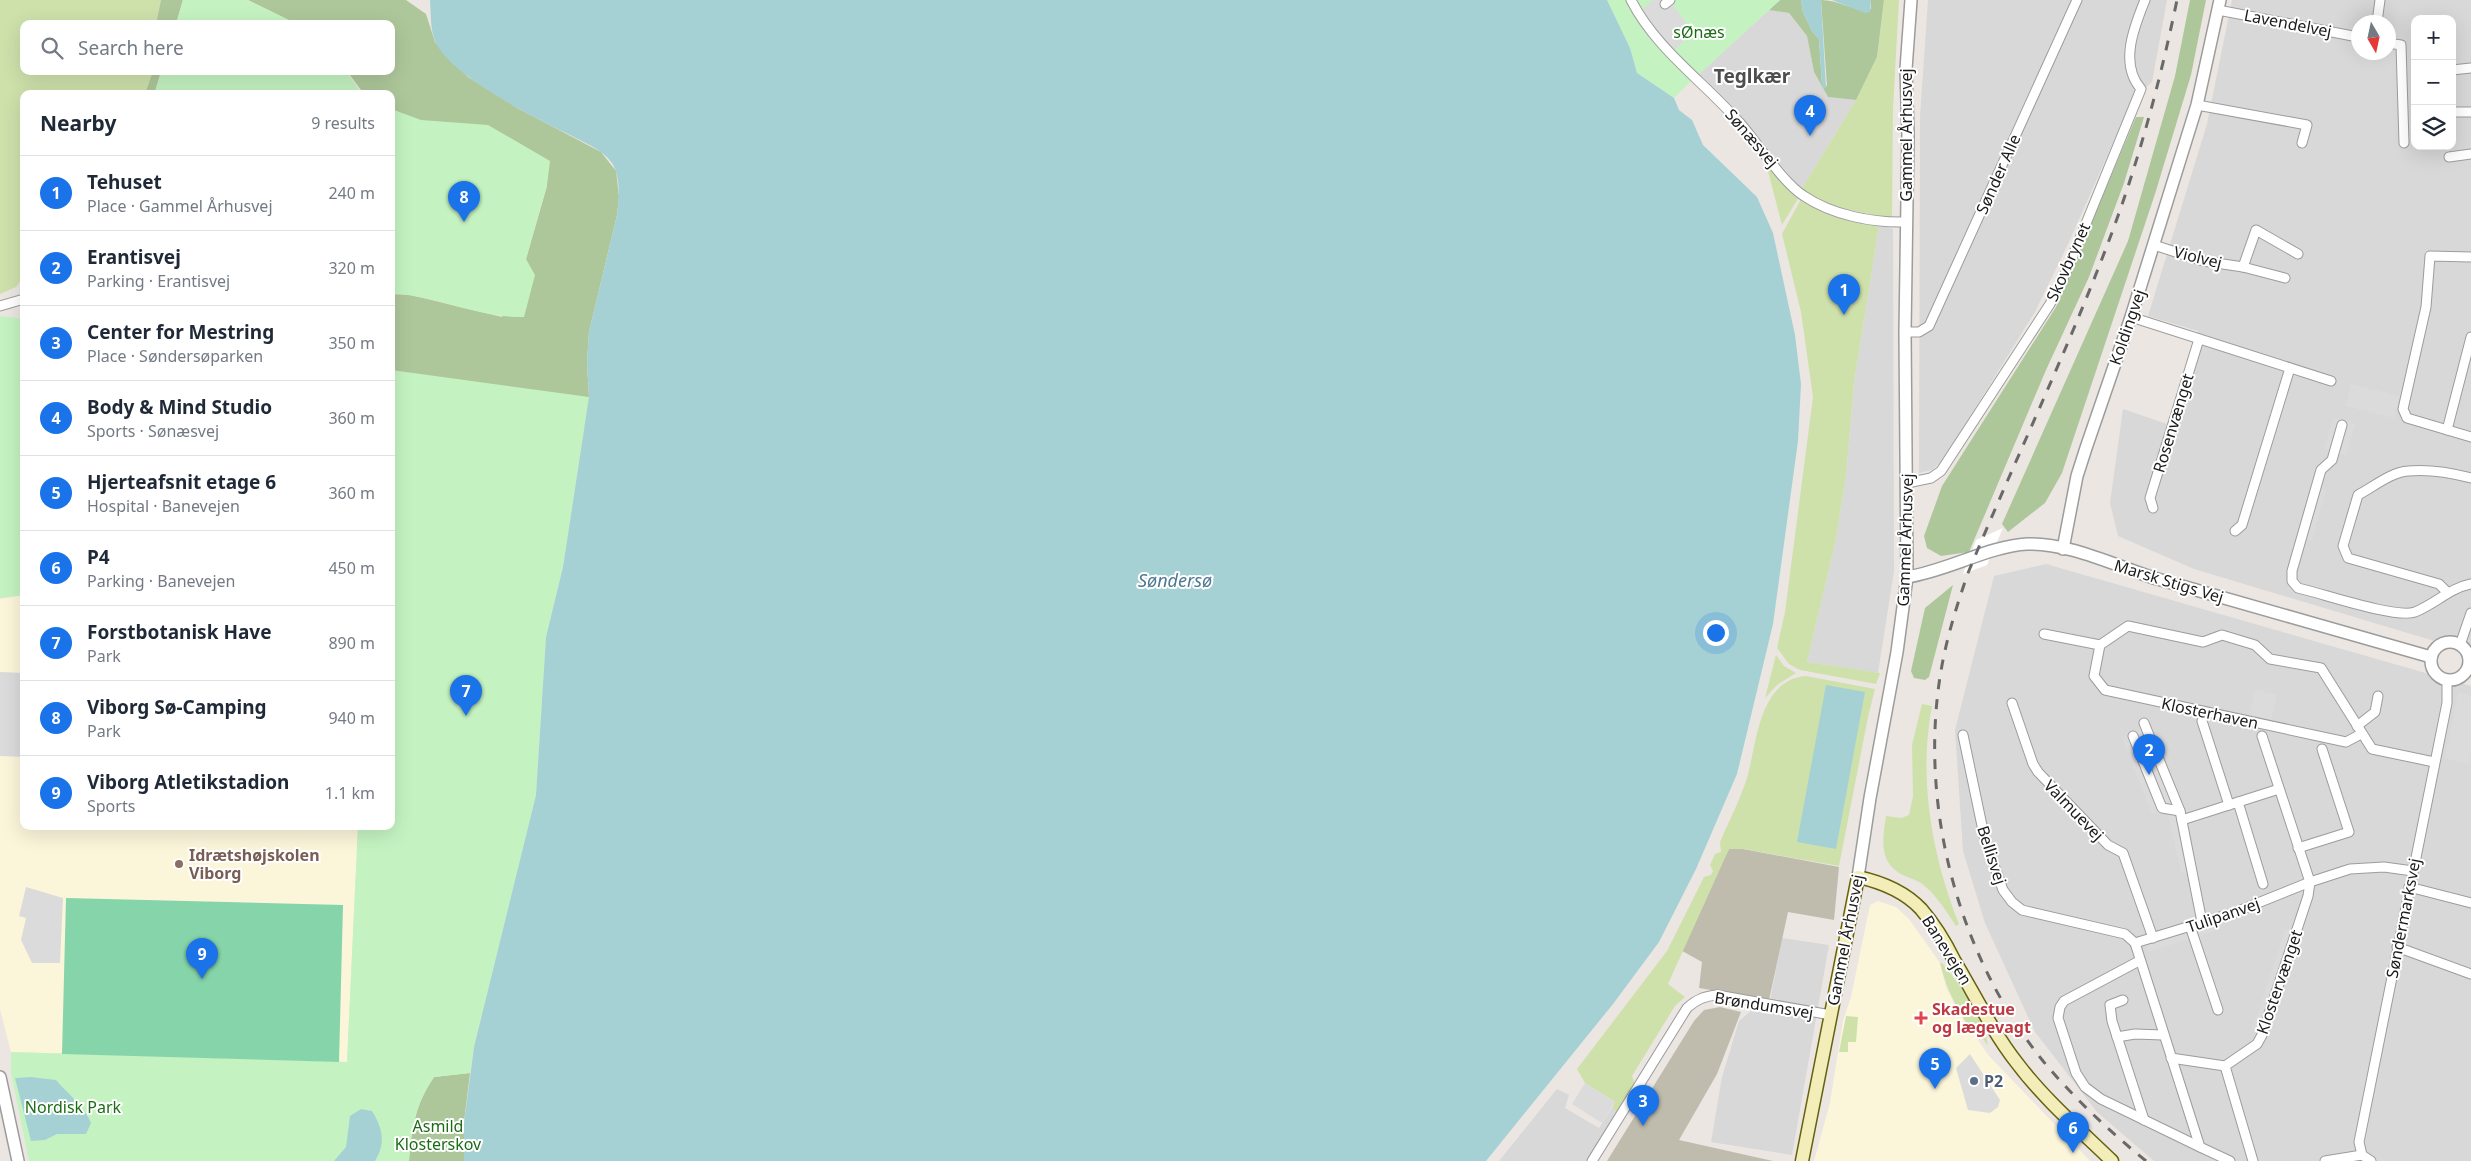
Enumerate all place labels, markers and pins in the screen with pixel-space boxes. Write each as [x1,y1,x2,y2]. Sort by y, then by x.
pin: 4 [1794,95,1826,136]
pin: 8 [448,181,480,222]
pin: 1 [1828,274,1860,315]
pin: 7 [450,675,482,716]
pin: 2 [2133,734,2165,775]
place label: Idrætshøjskolen Viborg [189,844,320,884]
marker: Idrætshøjskolen Viborg [173,858,185,870]
pin: 9 [186,938,218,979]
place label: Skadestue og lægevagt [1932,998,2031,1038]
marker: Skadestue og lægevagt [1914,1011,1928,1025]
pin: 5 [1919,1048,1951,1089]
place label: P2 [1984,1070,2003,1092]
marker: P2 [1968,1075,1980,1087]
pin: 3 [1627,1085,1659,1126]
pin: 6 [2057,1112,2089,1153]

